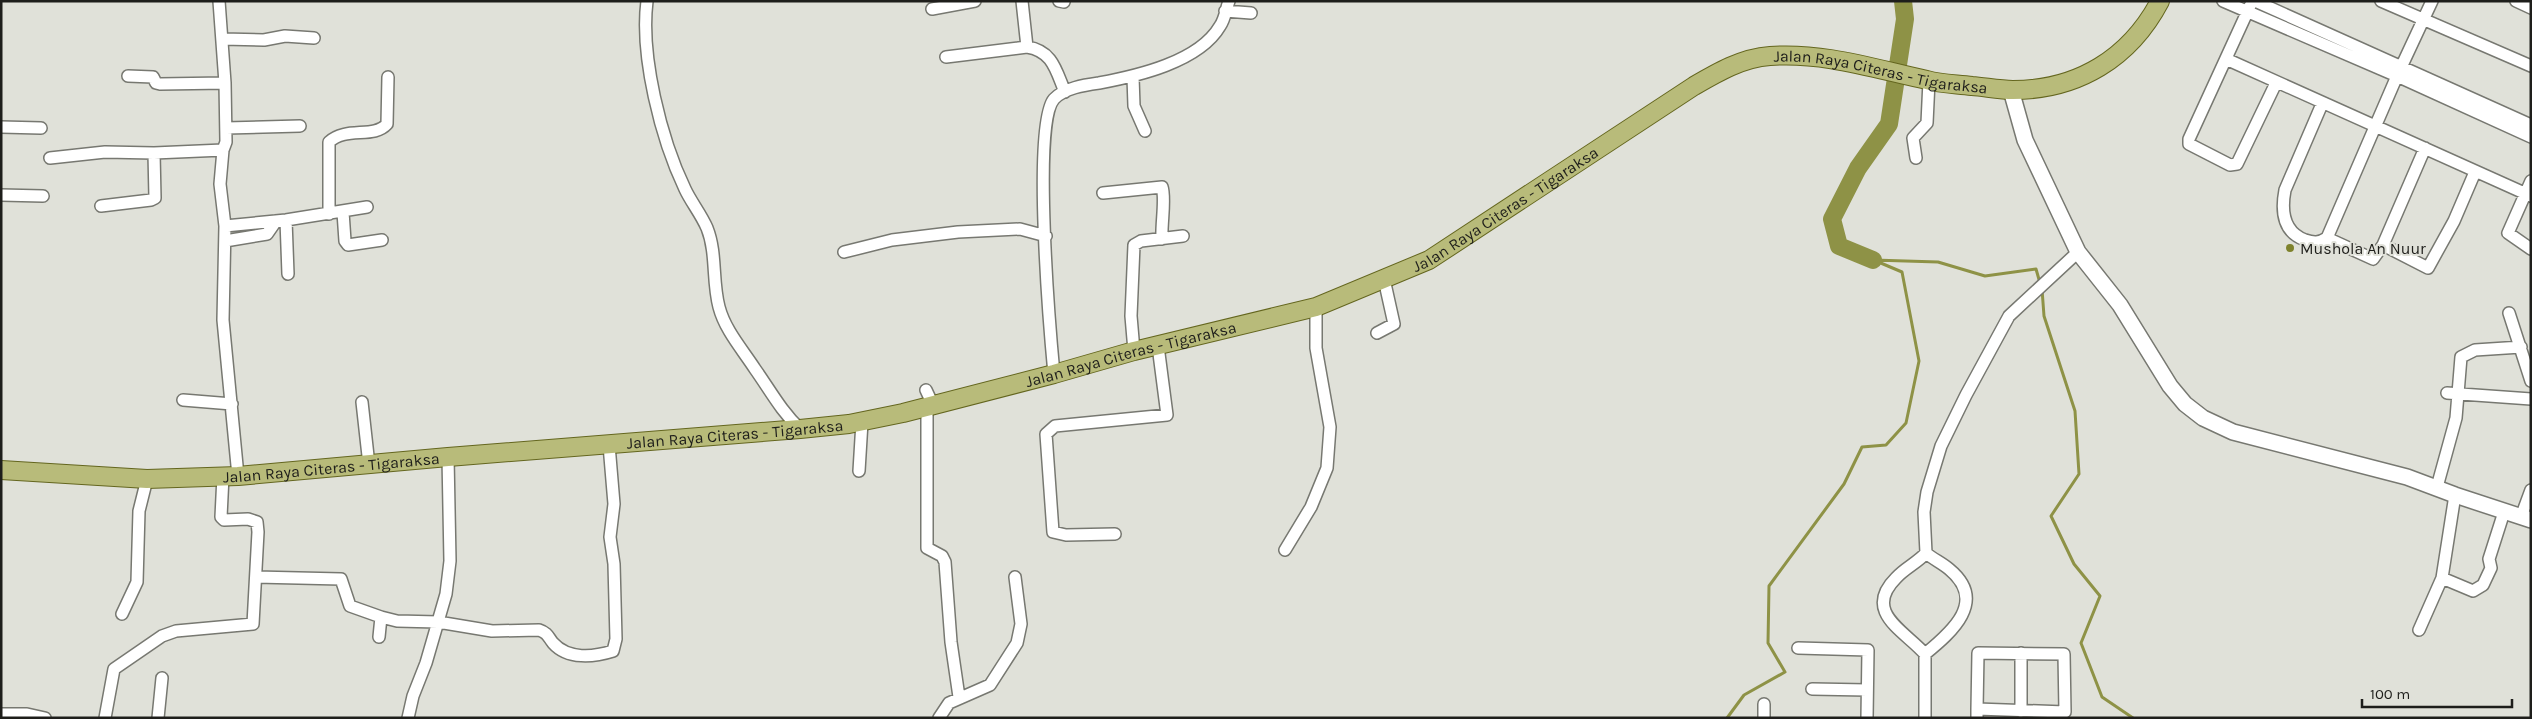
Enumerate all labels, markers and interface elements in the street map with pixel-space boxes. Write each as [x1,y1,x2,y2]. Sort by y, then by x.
street label: Jalan Raya Citeras - Tigaraksa [1773,46,1989,98]
street label: Jalan Raya Citeras - Tigaraksa [1410,143,1602,276]
place label: Mushola An Nuur [2300,239,2426,258]
marker: Mushola An Nuur [2284,242,2296,254]
street label: Jalan Raya Citeras - Tigaraksa [1023,318,1238,391]
street label: Jalan Raya Citeras - Tigaraksa [626,416,844,453]
street label: Jalan Raya Citeras - Tigaraksa [223,449,440,486]
scale bar [2362,676,2512,708]
text: 100 m [2370,685,2410,703]

